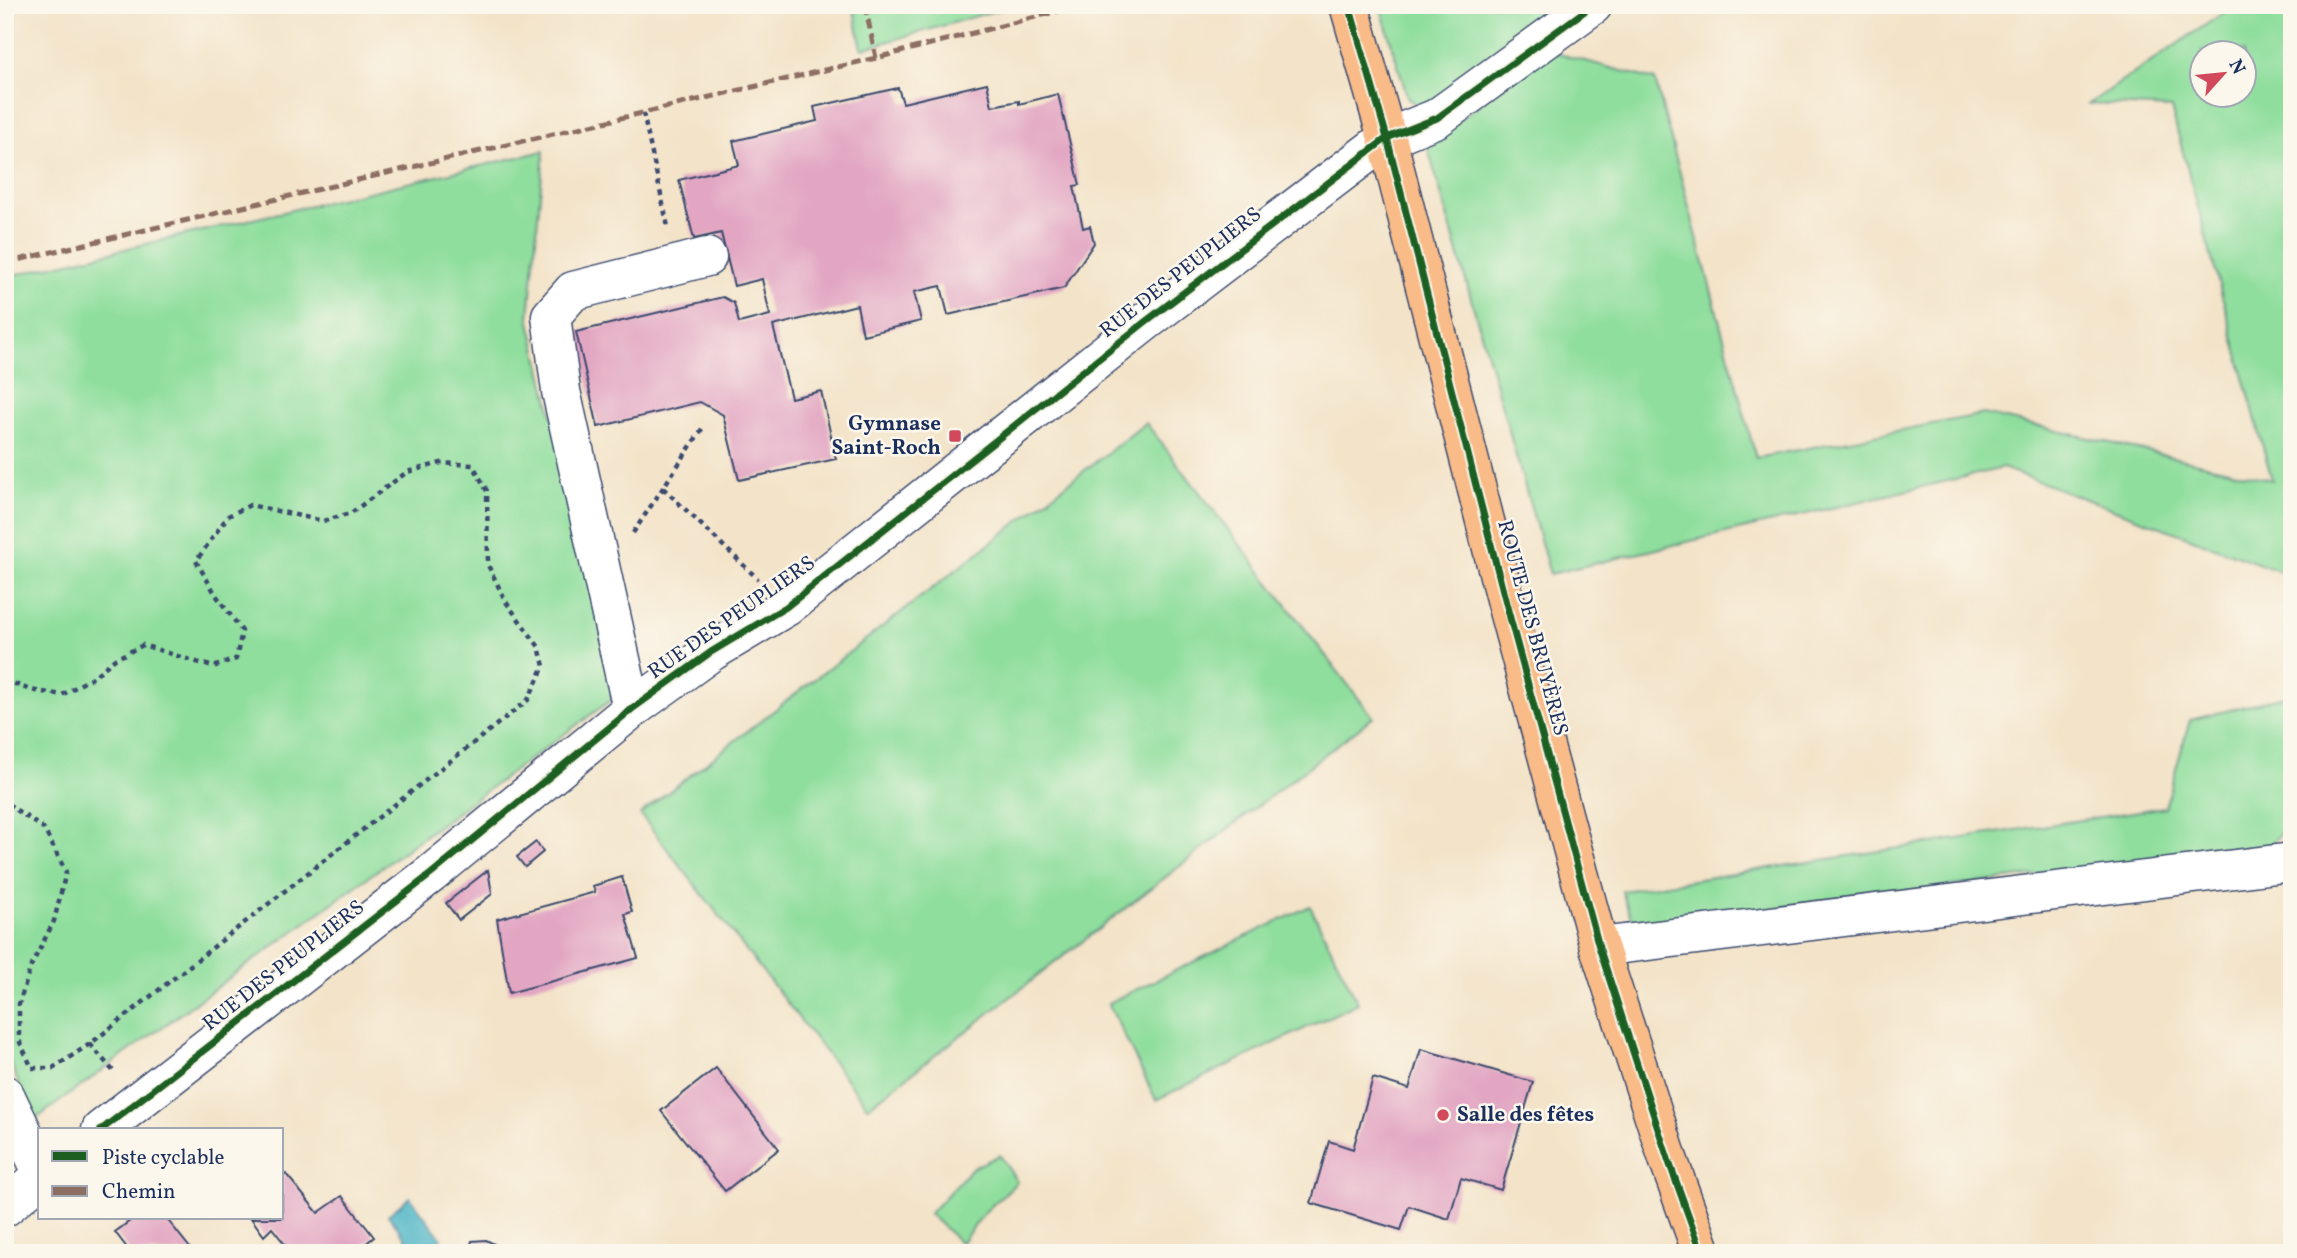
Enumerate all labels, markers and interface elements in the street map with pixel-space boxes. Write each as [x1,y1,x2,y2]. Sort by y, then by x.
north arrow [2188,38,2258,108]
text: N [2222,55,2251,79]
street label: RUE DES PEUPLIERS [1094,201,1268,345]
place label: Gymnase Saint-Roch [831,410,941,463]
marker: Gymnase Saint-Roch [947,428,963,444]
street label: ROUTE DES BRUYÈRES [1489,517,1575,739]
street label: RUE DES PEUPLIERS [643,549,821,687]
street label: RUE DES PEUPLIERS [197,894,371,1038]
place label: Salle des fêtes [1457,1101,1594,1130]
marker: Salle des fêtes [1435,1107,1451,1123]
legend [38,1128,284,1220]
text: Piste cyclable [102,1144,225,1173]
text: Chemin [102,1178,176,1207]

